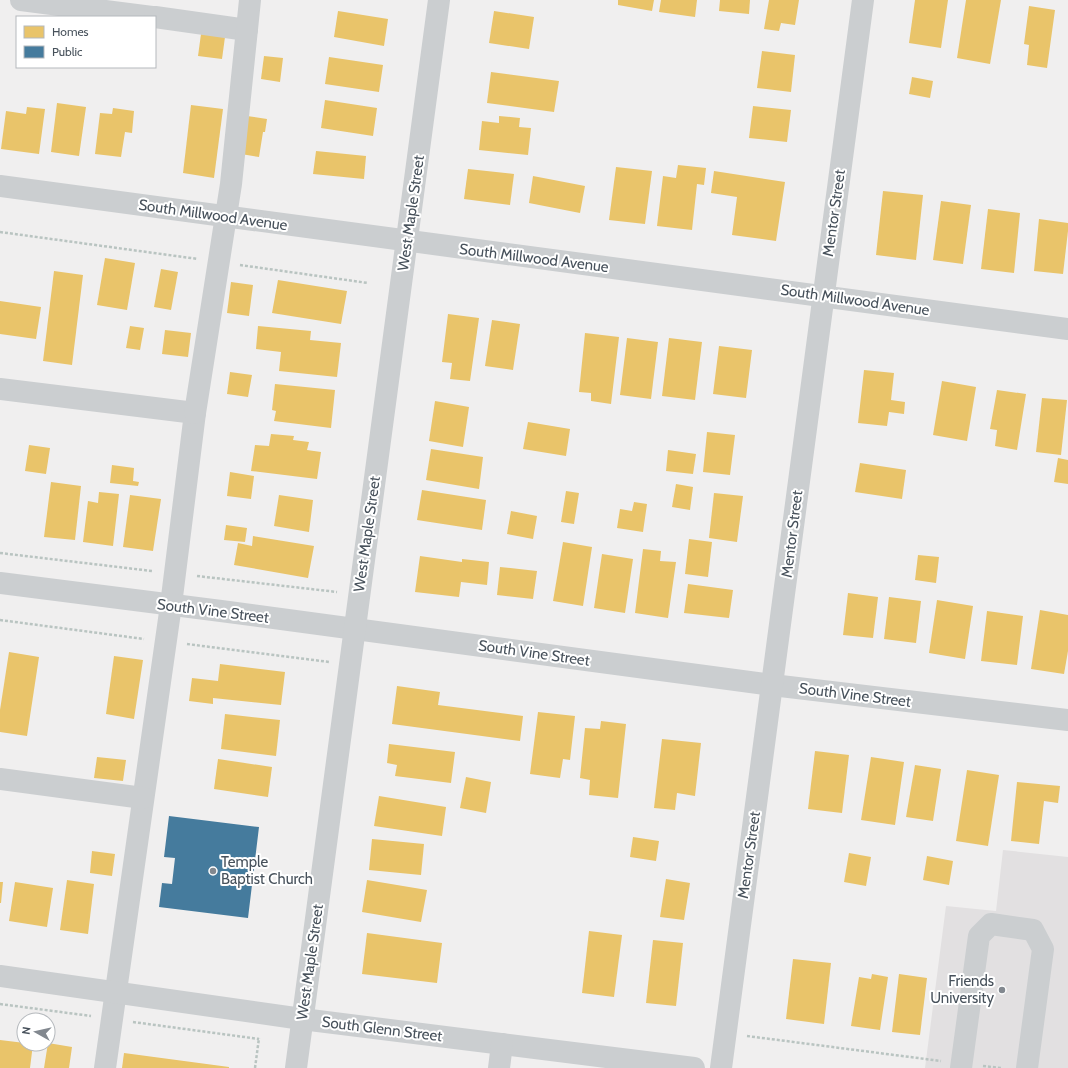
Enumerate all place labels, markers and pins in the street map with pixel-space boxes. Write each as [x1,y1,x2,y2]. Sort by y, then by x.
place label: Temple Baptist Church [221,853,313,888]
marker: Temple Baptist Church [208,866,218,876]
place label: Friends University [930,972,994,1007]
marker: Friends University [997,985,1007,995]

